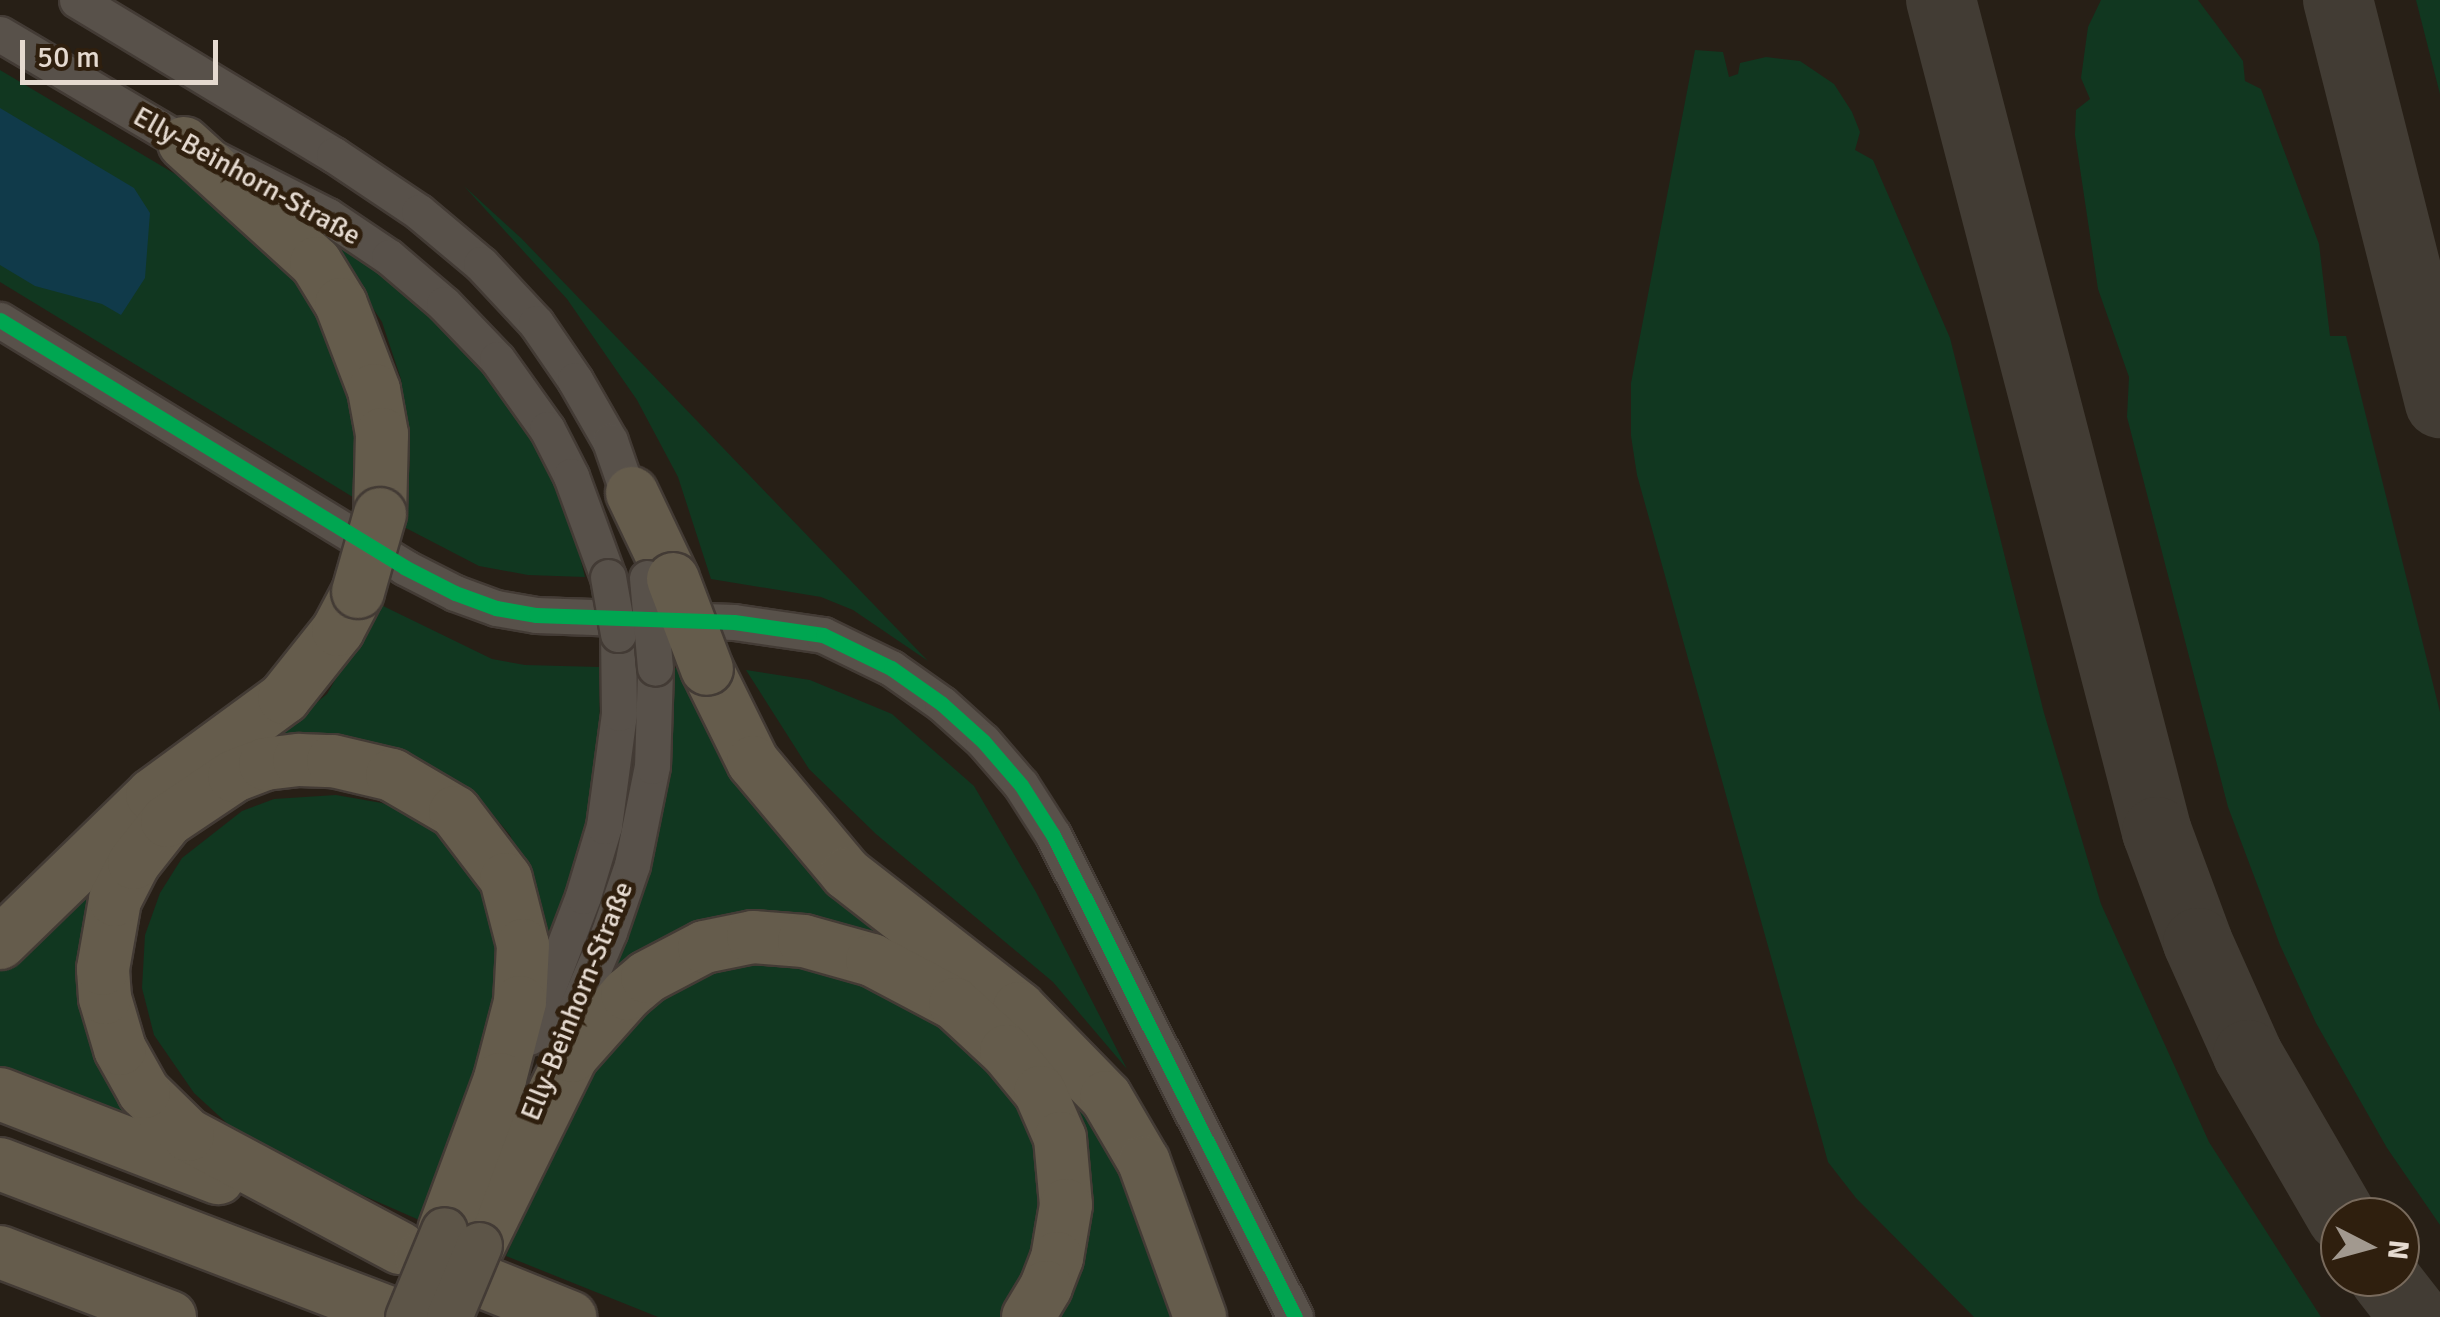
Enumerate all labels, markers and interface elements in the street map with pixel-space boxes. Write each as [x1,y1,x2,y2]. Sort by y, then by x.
scale bar [25,20,222,82]
text: 50 m [37,39,100,76]
street label: Elly-Beinhorn-Straße [127,100,367,252]
street label: Elly-Beinhorn-Straße [514,877,640,1125]
north arrow [2320,1197,2420,1297]
text: N [2380,1238,2416,1261]

